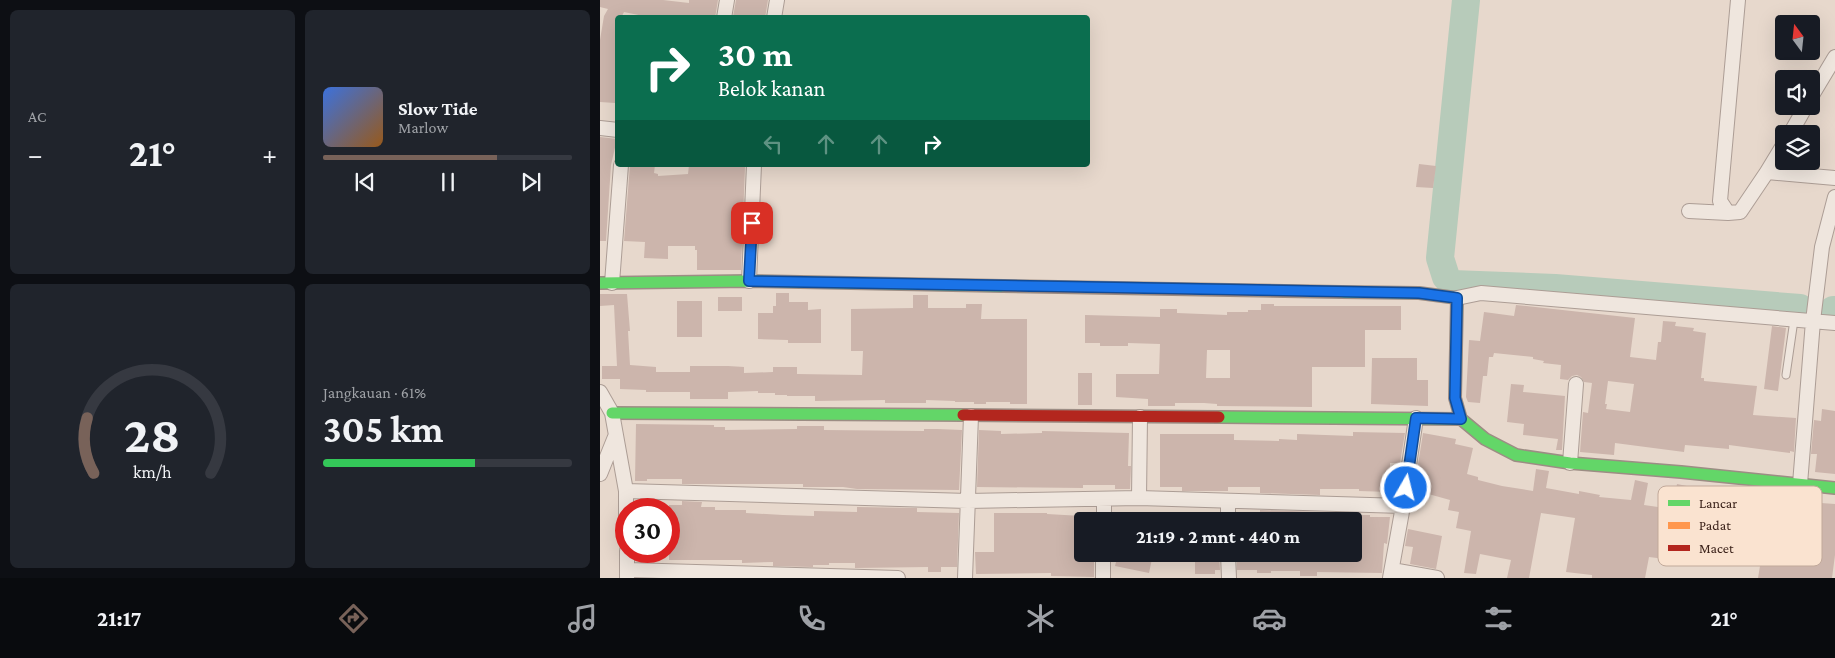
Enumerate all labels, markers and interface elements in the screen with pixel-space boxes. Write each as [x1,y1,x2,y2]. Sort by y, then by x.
north arrow [1775,15,1820,60]
map controls [1775,15,1820,170]
icon: right [635,35,700,100]
text: 30 m [718,35,793,74]
button: sound [1775,70,1820,115]
text: Belok kanan [718,76,825,101]
text: Slow Tide [398,98,478,119]
text: AC [28,108,46,125]
text: Marlow [398,119,448,136]
button: layers [1775,125,1820,170]
icon: left [759,130,787,158]
icon: ahead [812,130,840,158]
icon: ahead [865,130,893,158]
icon: right [918,130,946,158]
text: 21° [129,132,176,174]
text: − [28,139,43,170]
text: + [262,139,277,170]
icon: previous [351,168,379,196]
icon: pause [434,168,462,196]
icon: next [517,168,545,196]
pin [731,202,773,244]
icon: arrive [738,209,766,237]
text: Jangkauan · 61% [323,384,426,401]
text: 28 [124,405,181,463]
text: 305 km [323,408,443,450]
position arrow [1379,461,1431,513]
text: km/h [133,462,172,482]
legend [1658,486,1822,566]
text: Lancar [1699,495,1737,511]
speed limit sign: 30 [615,498,680,563]
text: Padat [1699,517,1731,533]
text: 21:19 · 2 mnt · 440 m [1136,526,1300,547]
text: Macet [1699,540,1734,556]
icon: directions [336,601,371,636]
icon: music [565,601,600,636]
icon: phone [794,601,829,636]
icon: climate [1023,601,1058,636]
icon: car [1252,601,1287,636]
icon: filters [1481,601,1516,636]
text: 21:17 [97,606,142,631]
text: 21° [1711,606,1738,631]

